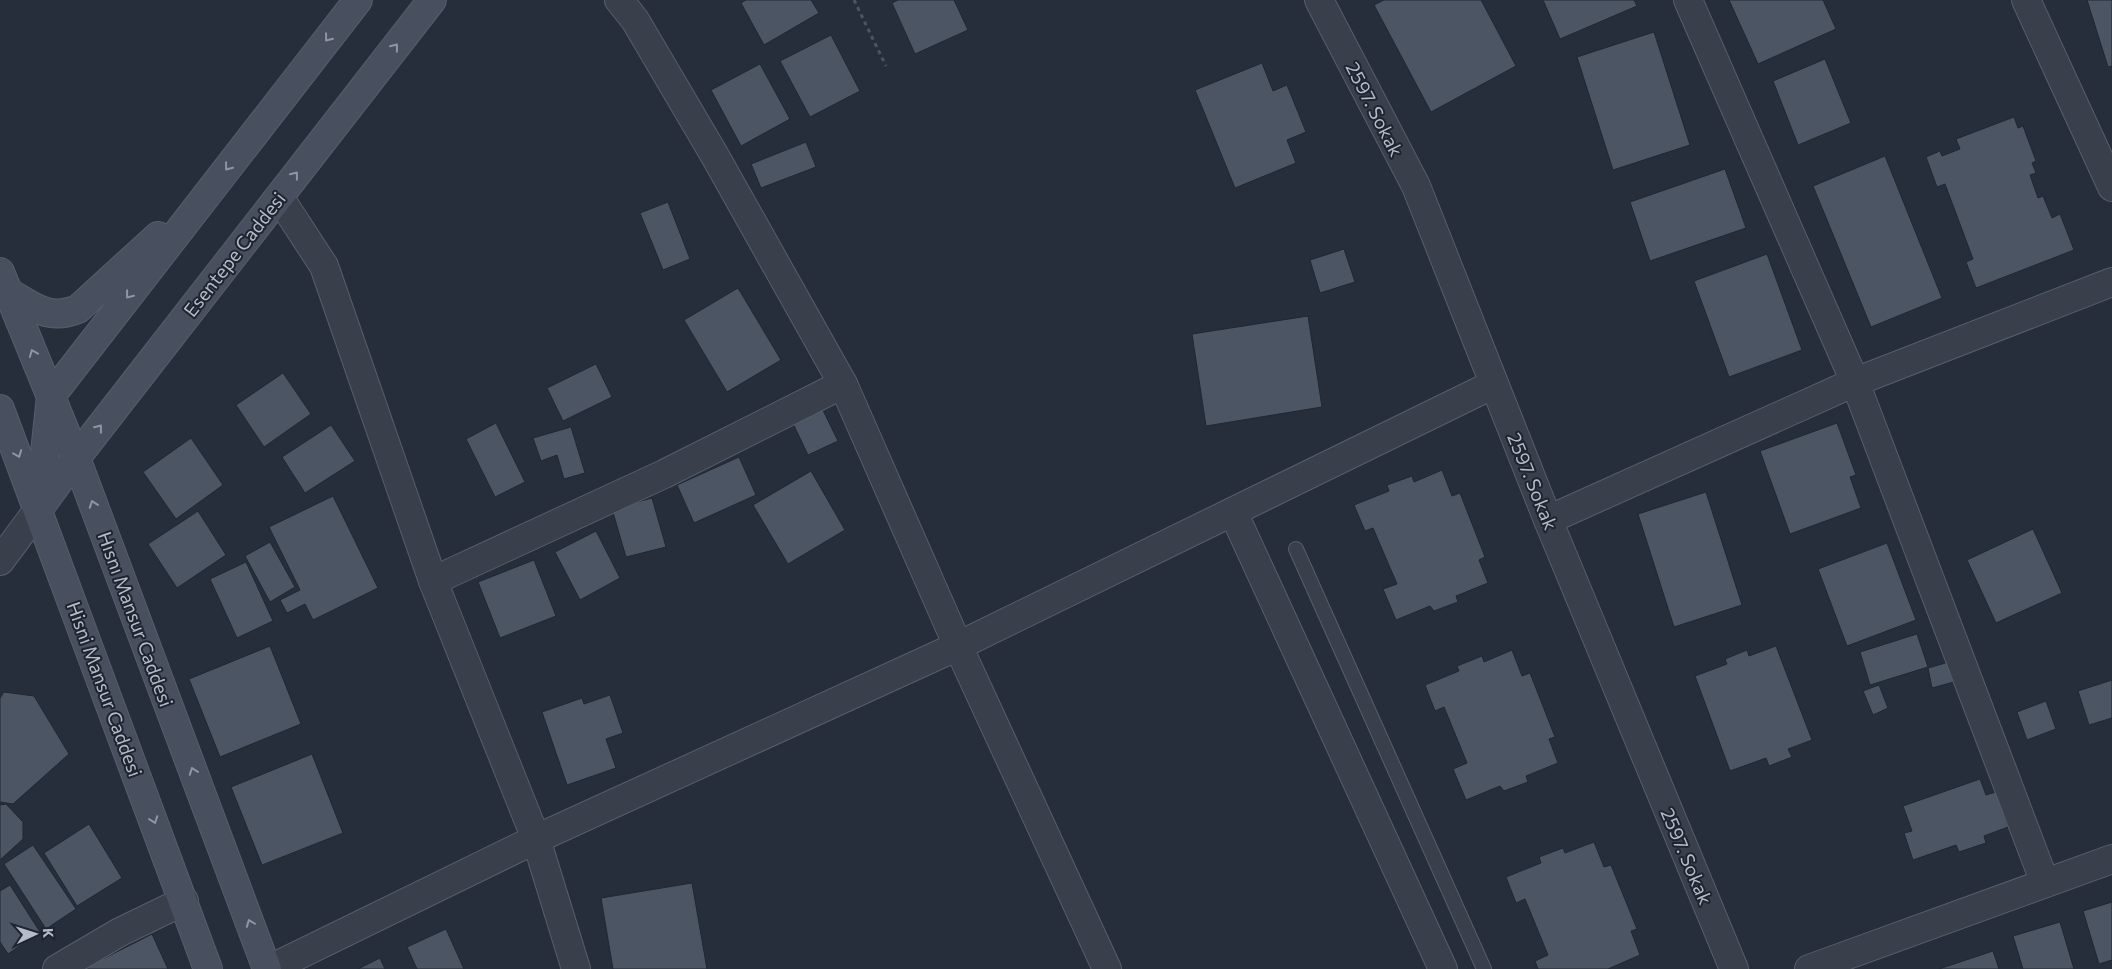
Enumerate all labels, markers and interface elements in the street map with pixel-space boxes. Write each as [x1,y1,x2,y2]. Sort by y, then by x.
one-way arrow [325,33,334,42]
one-way arrow [389,43,398,53]
street label: 2597. Sokak [1341,58,1409,160]
one-way arrow [225,161,234,170]
one-way arrow [289,172,298,181]
street label: Esentepe Caddesi [178,187,290,321]
one-way arrow [126,289,134,298]
one-way arrow [29,349,39,358]
one-way arrow [93,424,102,434]
street label: 2597. Sokak [1503,429,1563,533]
one-way arrow [12,449,22,458]
one-way arrow [89,500,99,509]
street label: Hısnı Mansur Caddesi [94,528,178,710]
street label: Hisni Mansur Caddesi [63,598,147,780]
one-way arrow [189,767,199,776]
street label: 2597. Sokak [1656,804,1718,908]
one-way arrow [148,815,158,823]
north arrow [10,909,60,959]
one-way arrow [246,920,256,928]
text: K [40,928,57,939]

